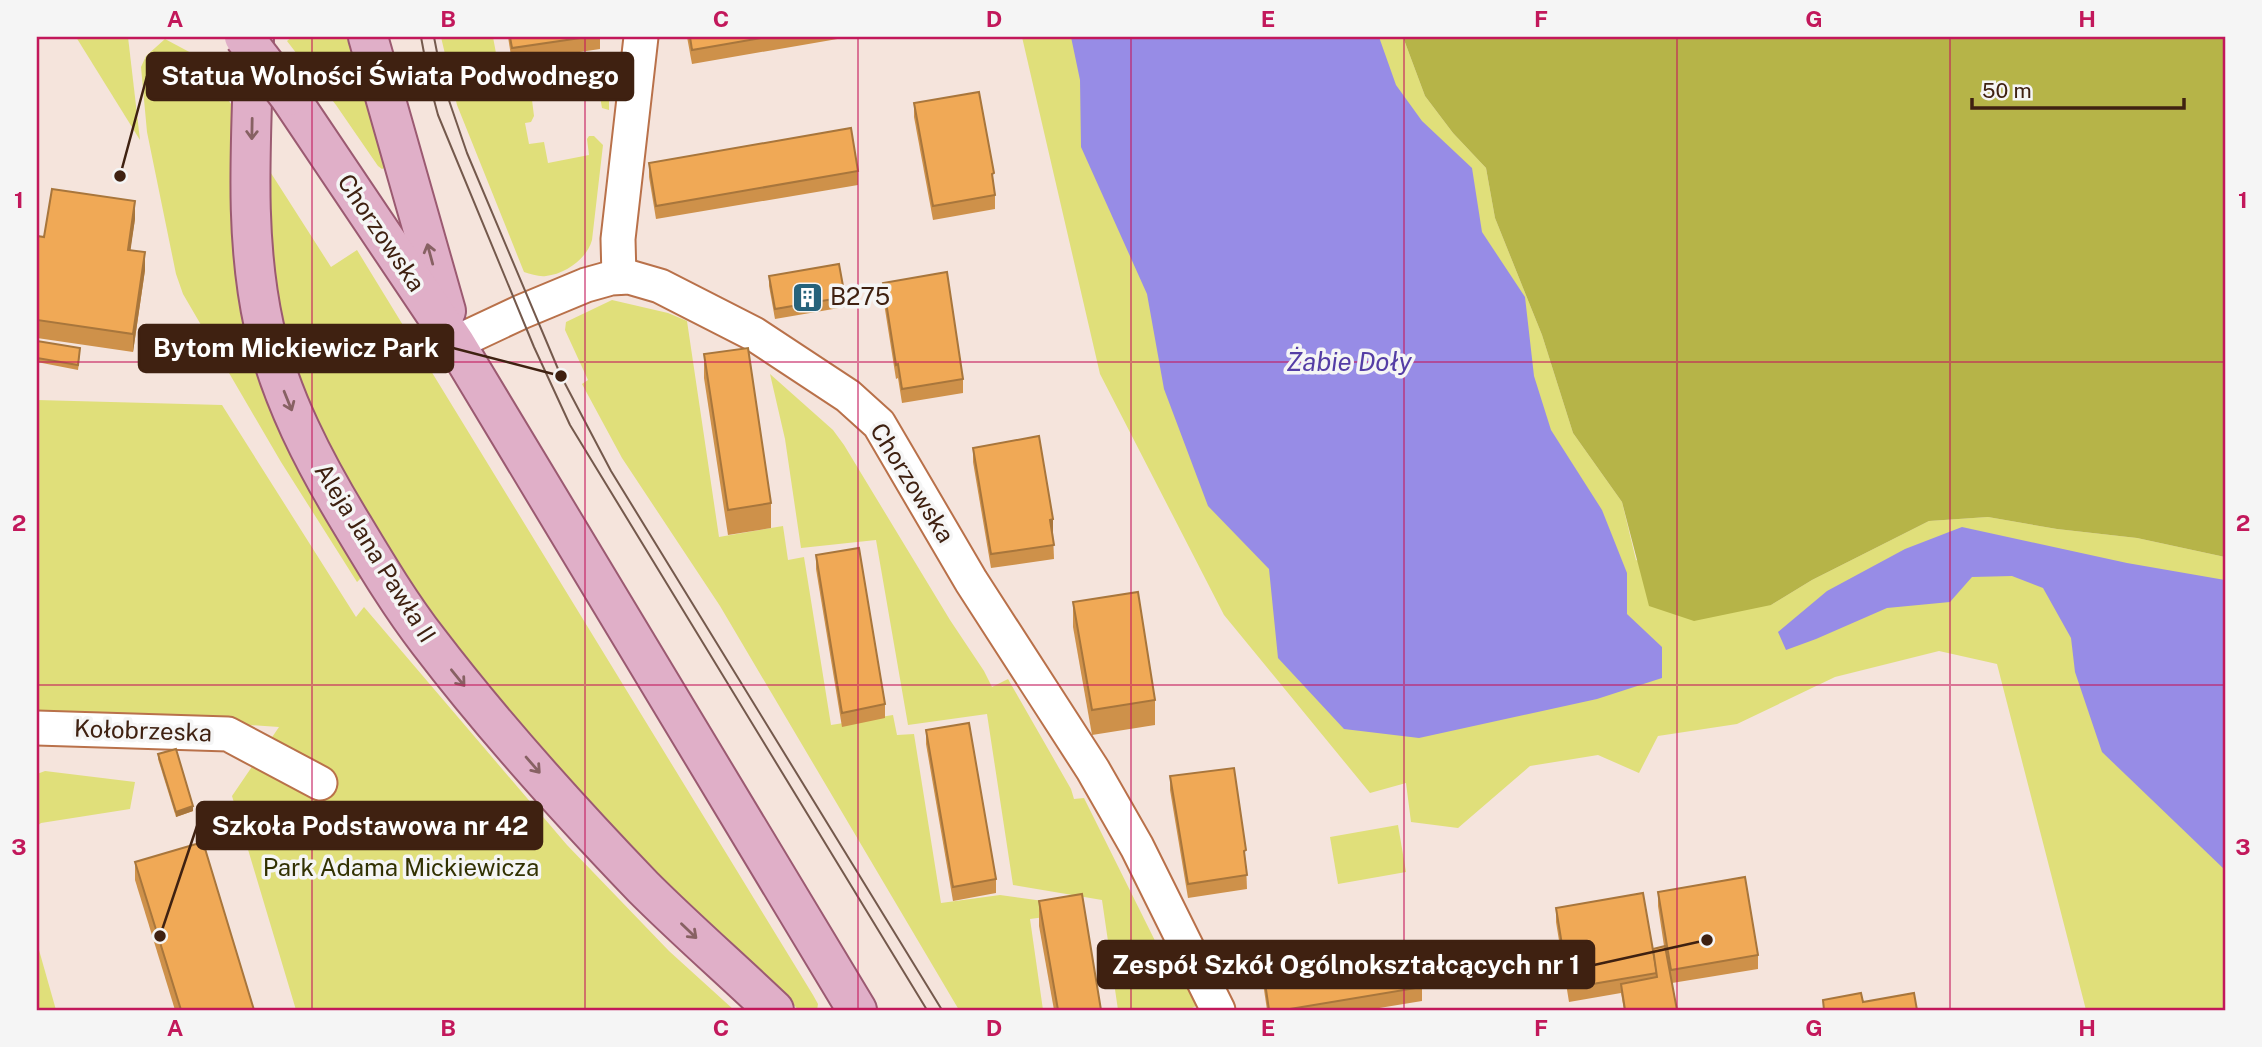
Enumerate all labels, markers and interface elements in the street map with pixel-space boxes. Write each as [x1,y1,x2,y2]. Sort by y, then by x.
text: A [167,5,184,32]
text: B [440,5,456,32]
text: C [713,5,729,32]
text: D [986,5,1002,32]
text: E [1261,5,1275,32]
text: F [1534,5,1548,32]
text: G [1805,5,1823,32]
text: H [2078,5,2096,32]
callout: Statua Wolności Świata Podwodnego [147,53,633,100]
text: Statua Wolności Świata Podwodnego [161,60,619,91]
scale bar [1972,66,2183,110]
text: 50 m [1982,78,2032,103]
one-way arrow [245,118,259,141]
street label: Chorzowska [332,168,431,296]
text: 1 [14,186,24,213]
text: 1 [2238,186,2248,213]
one-way arrow [423,243,436,265]
building icon: B275 [790,280,824,314]
place label: B275 [830,282,890,310]
callout: Bytom Mickiewicz Park [139,325,453,372]
text: Bytom Mickiewicz Park [153,332,439,363]
water label: Żabie Doły [1286,346,1412,377]
one-way arrow [283,390,296,411]
street label: Chorzowska [865,418,961,547]
street label: Aleja Jana Pawła II [309,458,442,647]
text: 2 [12,509,26,536]
text: 2 [2236,509,2250,536]
one-way arrow [450,668,465,686]
street label: Kołobrzeska [74,714,213,746]
one-way arrow [525,756,541,774]
callout: Szkoła Podstawowa nr 42 [197,802,542,849]
text: Szkoła Podstawowa nr 42 [212,810,528,841]
text: 3 [11,833,27,860]
text: 3 [2235,833,2251,860]
park label: Park Adama Mickiewicza [263,853,539,881]
one-way arrow [680,922,697,939]
callout: Zespół Szkół Ogólnokształcących nr 1 [1098,941,1594,988]
text: Zespół Szkół Ogólnokształcących nr 1 [1112,949,1580,980]
text: A [167,1014,184,1041]
text: B [440,1014,456,1041]
text: C [713,1014,729,1041]
text: D [986,1014,1002,1041]
text: E [1261,1014,1275,1041]
text: F [1534,1014,1548,1041]
text: G [1805,1014,1823,1041]
text: H [2078,1014,2096,1041]

